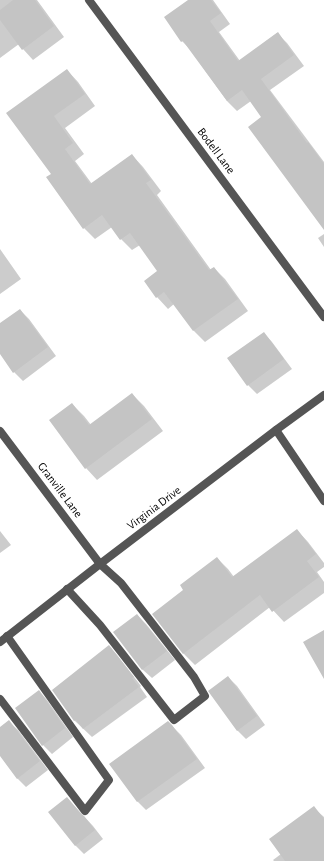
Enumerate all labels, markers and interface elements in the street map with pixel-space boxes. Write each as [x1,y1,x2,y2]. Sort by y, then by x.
street label: Bodell Lane [194,125,238,177]
street label: Granville Lane [34,459,86,521]
street label: Virginia Drive [124,483,184,533]

